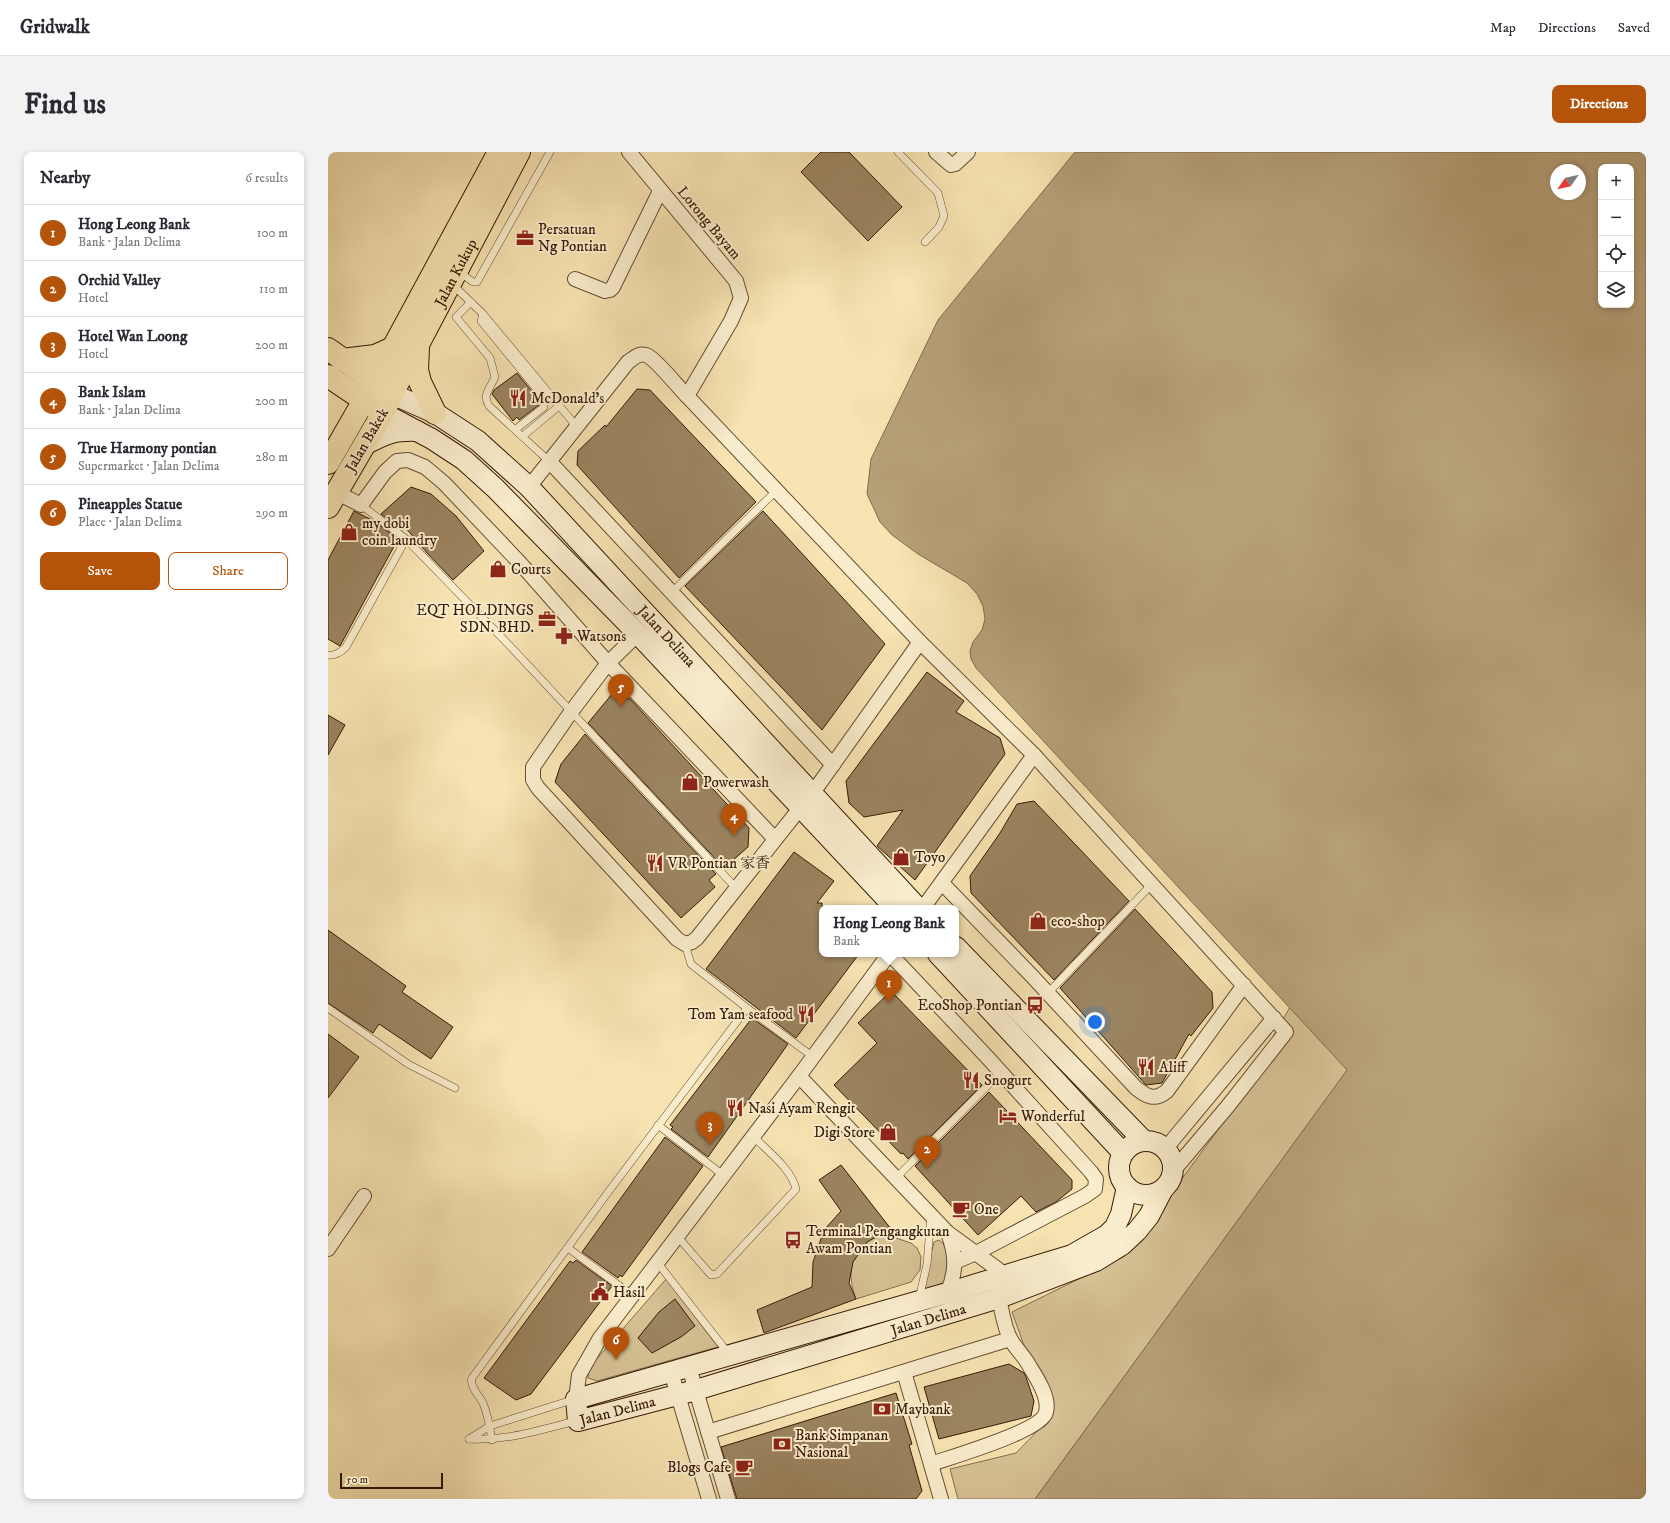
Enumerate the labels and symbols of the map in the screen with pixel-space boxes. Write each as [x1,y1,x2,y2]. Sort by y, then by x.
north arrow [1550,164,1586,200]
street label: Lorong Bayam [673,182,745,264]
place label: Persatuan Ng Pontian [538,220,607,256]
office icon: Persatuan Ng Pontian [515,228,535,248]
street label: Jalan Kukup [429,235,481,312]
restaurant icon: McDonald's [508,388,528,408]
place label: McDonald's [531,389,604,408]
street label: Jalan Bakek [340,404,393,477]
place label: my dobi coin laundry [362,514,438,550]
shop icon: my dobi coin laundry [339,522,359,542]
shop icon: Courts [488,559,508,579]
place label: Courts [511,560,551,579]
street label: Jalan Delima [632,600,700,671]
place label: EQT HOLDINGS SDN. BHD. [416,601,534,637]
office icon: EQT HOLDINGS SDN. BHD. [537,609,557,629]
pharmacy icon: Watsons [554,626,574,646]
place label: Watsons [576,627,626,646]
pin: 5 [608,674,634,707]
shop icon: Powerwash [680,772,700,792]
place label: Powerwash [703,773,769,792]
pin: 4 [721,803,747,836]
shop icon: Toyo [891,847,911,867]
place label: Toyo [914,848,945,867]
restaurant icon: VR Pontian 家香 [645,853,665,873]
place label: VR Pontian 家香 [667,854,770,873]
shop icon: eco-shop [1028,911,1048,931]
place label: eco-shop [1051,912,1105,931]
pin: 1 [876,970,902,1003]
bus stop icon: EcoShop Pontian [1025,995,1045,1015]
place label: EcoShop Pontian [918,996,1022,1015]
restaurant icon: Tom Yam seafood [796,1004,816,1024]
place label: Tom Yam seafood [688,1005,794,1024]
your location [1085,1012,1105,1032]
restaurant icon: Aliff [1136,1057,1156,1077]
place label: Aliff [1159,1058,1188,1077]
restaurant icon: Snogurt [961,1070,981,1090]
place label: Snogurt [984,1071,1032,1090]
restaurant icon: Nasi Ayam Rengit [725,1098,745,1118]
place label: Nasi Ayam Rengit [748,1099,856,1118]
hotel icon: Wonderful [998,1106,1018,1126]
place label: Wonderful [1020,1107,1085,1126]
pin: 3 [697,1112,723,1145]
shop icon: Digi Store [878,1122,898,1142]
place label: Digi Store [814,1123,875,1142]
pin: 2 [914,1136,940,1169]
cafe icon: One [951,1199,971,1219]
place label: One [974,1200,999,1219]
place label: Terminal Pengangkutan Awam Pontian [806,1222,950,1258]
bus stop icon: Terminal Pengangkutan Awam Pontian [783,1230,803,1250]
public building icon: Hasil [590,1282,610,1302]
place label: Hasil [613,1283,646,1302]
street label: Jalan Delima [887,1299,969,1340]
pin: 6 [603,1327,629,1360]
street label: Jalan Delima [576,1391,658,1430]
bank icon: Maybank [872,1399,892,1419]
place label: Maybank [895,1400,951,1419]
place label: Bank Simpanan Nasional [795,1426,888,1462]
bank icon: Bank Simpanan Nasional [772,1434,792,1454]
cafe icon: Blogs Cafe [734,1457,754,1477]
place label: Blogs Cafe [667,1458,731,1477]
scale bar [340,1471,443,1490]

